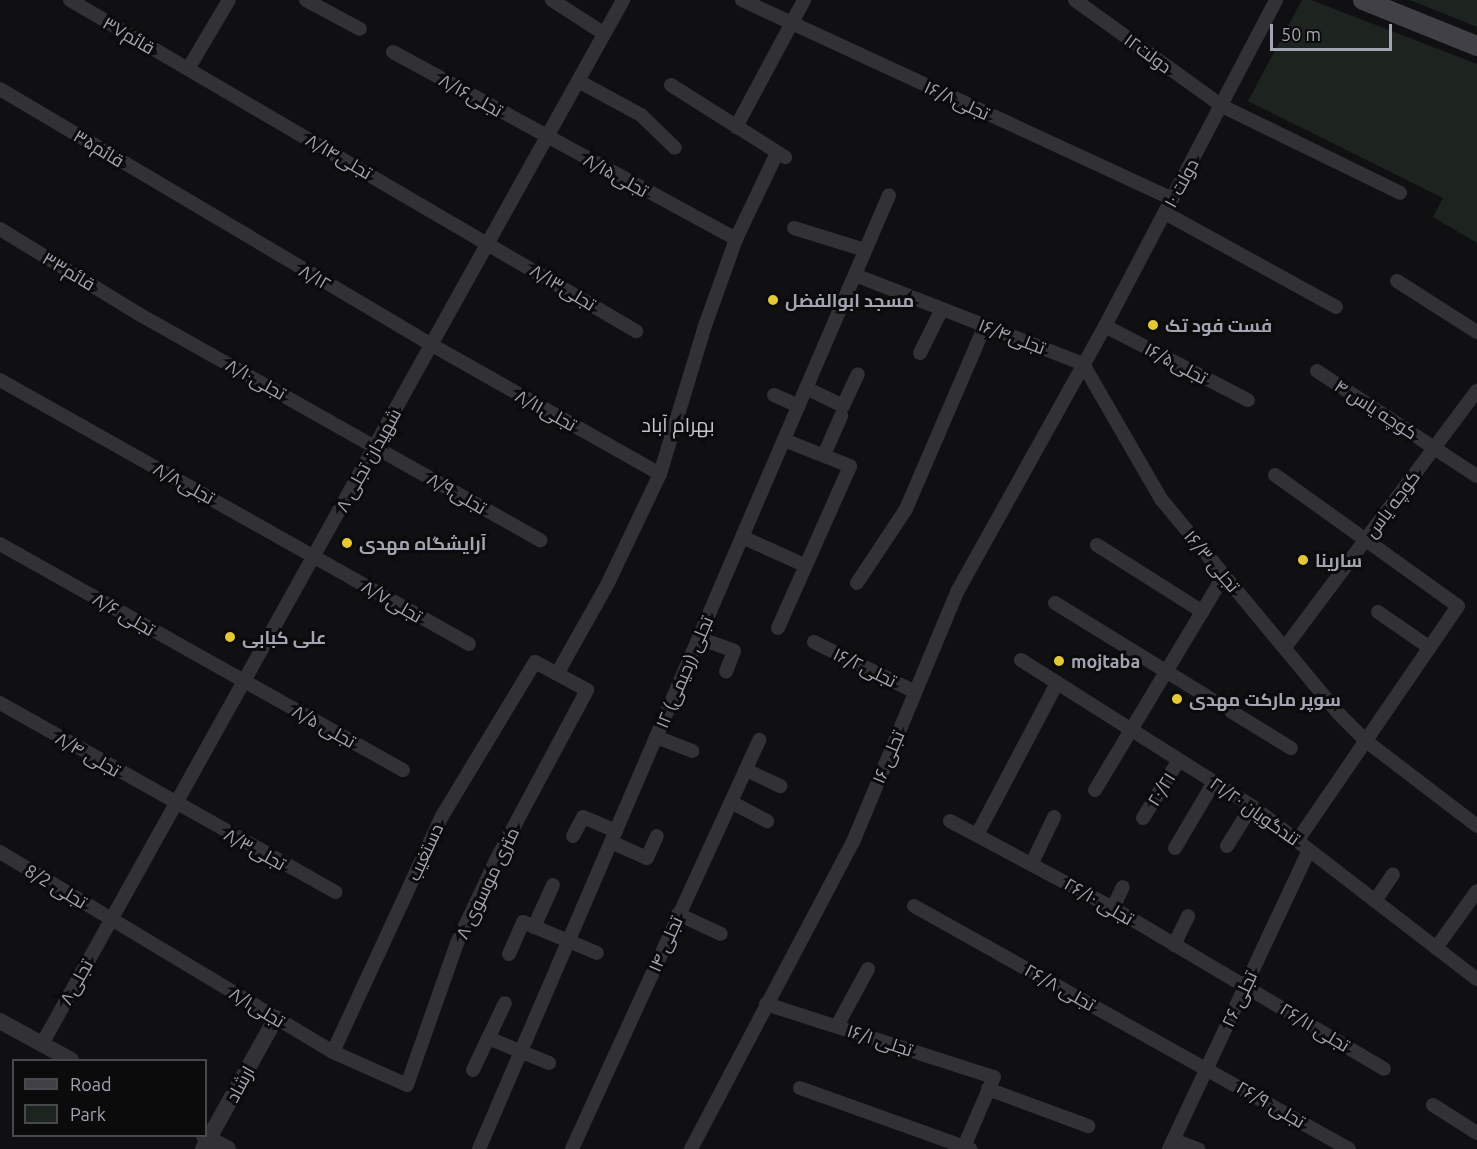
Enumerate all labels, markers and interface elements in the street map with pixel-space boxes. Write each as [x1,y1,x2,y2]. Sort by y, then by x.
street label: قائم۳۷ [99,12,159,58]
scale bar [1273,12,1394,50]
text: 50 m [1281,24,1321,44]
street label: ۱۲دولت [1120,29,1176,77]
street label: تجلی۸/۱۶ [436,69,506,121]
street label: تجلی۱۶/۸ [921,76,993,124]
street label: قائم۳۵ [70,125,128,171]
street label: تجلی۸‌/۱۴ [302,129,376,183]
street label: تجلی۸/۱۵ [580,149,652,201]
street label: ۱۰ دولت [1159,155,1203,211]
street label: قائم۳۳ [39,247,99,295]
street label: ۸/۱۲ [295,259,335,295]
street label: تجلی۸/۱۳ [526,259,600,315]
place label: مسجد ابوالفضل [785,289,914,311]
marker: مسجد ابوالفضل [766,293,780,307]
street label: تجلی۱۶/۴ [976,313,1048,359]
place label: فست فود تک [1165,314,1272,336]
marker: فست فود تک [1146,318,1160,332]
street label: تجلی۱۶/۵ [1141,338,1211,388]
street label: تجلی۸/۱۰ [222,354,290,404]
street label: کوچه یاس ۴ [1331,374,1421,444]
street label: تجلی۸/۱۱ [512,385,580,435]
street label: شهیدان تجلی ۸ [331,404,405,516]
district label: بهرام آباد [641,412,715,436]
street label: تجلی۸/۸ [150,458,218,508]
street label: کوچه یاس [1360,466,1424,542]
street label: تجلی۸/۹ [424,468,490,518]
street label: ۱۶/۳ تجلی [1180,526,1244,596]
place label: آرایشگاه مهدی [359,532,486,554]
marker: آرایشگاه مهدی [340,536,354,550]
place label: سارینا [1315,549,1362,571]
marker: سارینا [1296,553,1310,567]
street label: تجلی۸/۷ [358,575,426,627]
street label: تجلی ۸/۶ [89,588,159,640]
street label: ۱۲ تجلی (رحیمی) [651,613,717,731]
place label: علی کبابی [242,626,326,648]
marker: علی کبابی [223,630,237,644]
street label: تجلی۱۶/۲ [830,643,900,691]
place label: mojtaba [1071,650,1140,672]
marker: mojtaba [1052,654,1066,668]
place label: سوپر مارکت مهدی [1189,688,1341,710]
marker: سوپر مارکت مهدی [1170,692,1184,706]
street label: تجلی ۸/۵ [289,700,359,752]
street label: ۸/۴ تجلی [52,727,124,781]
street label: ۱۶ تجلی [867,727,909,787]
street label: ۲۰/۲۱ [1142,768,1180,810]
street label: ۲۱/۲۰ تندگویان [1206,772,1304,850]
street label: دستغیب [402,820,448,884]
street label: تجلی۸/۳ [220,823,290,875]
street label: ۸ متری موسوی [451,824,523,942]
street label: 8/2 تجلی [21,859,91,913]
street label: ۲۶/۱۰ تجلی [1061,873,1137,929]
street label: تجلی ۱۴ [643,913,687,975]
street label: تجلی۸ [55,956,97,1008]
street label: ۲۶/۸ تجلی [1021,959,1099,1015]
street label: ۲۶ تجلی [1217,968,1261,1030]
street label: تجلی۸/۱ [226,982,288,1032]
street label: ۲۶/۱۱ تجلی [1276,998,1354,1056]
street label: ۱۶/۱ تجلی [845,1019,915,1061]
legend [12,1059,207,1137]
street label: ارشاد [221,1062,259,1106]
text: Road [70,1074,112,1094]
street label: ۲۶/۹ تجلی [1233,1076,1309,1132]
text: Park [70,1104,106,1124]

